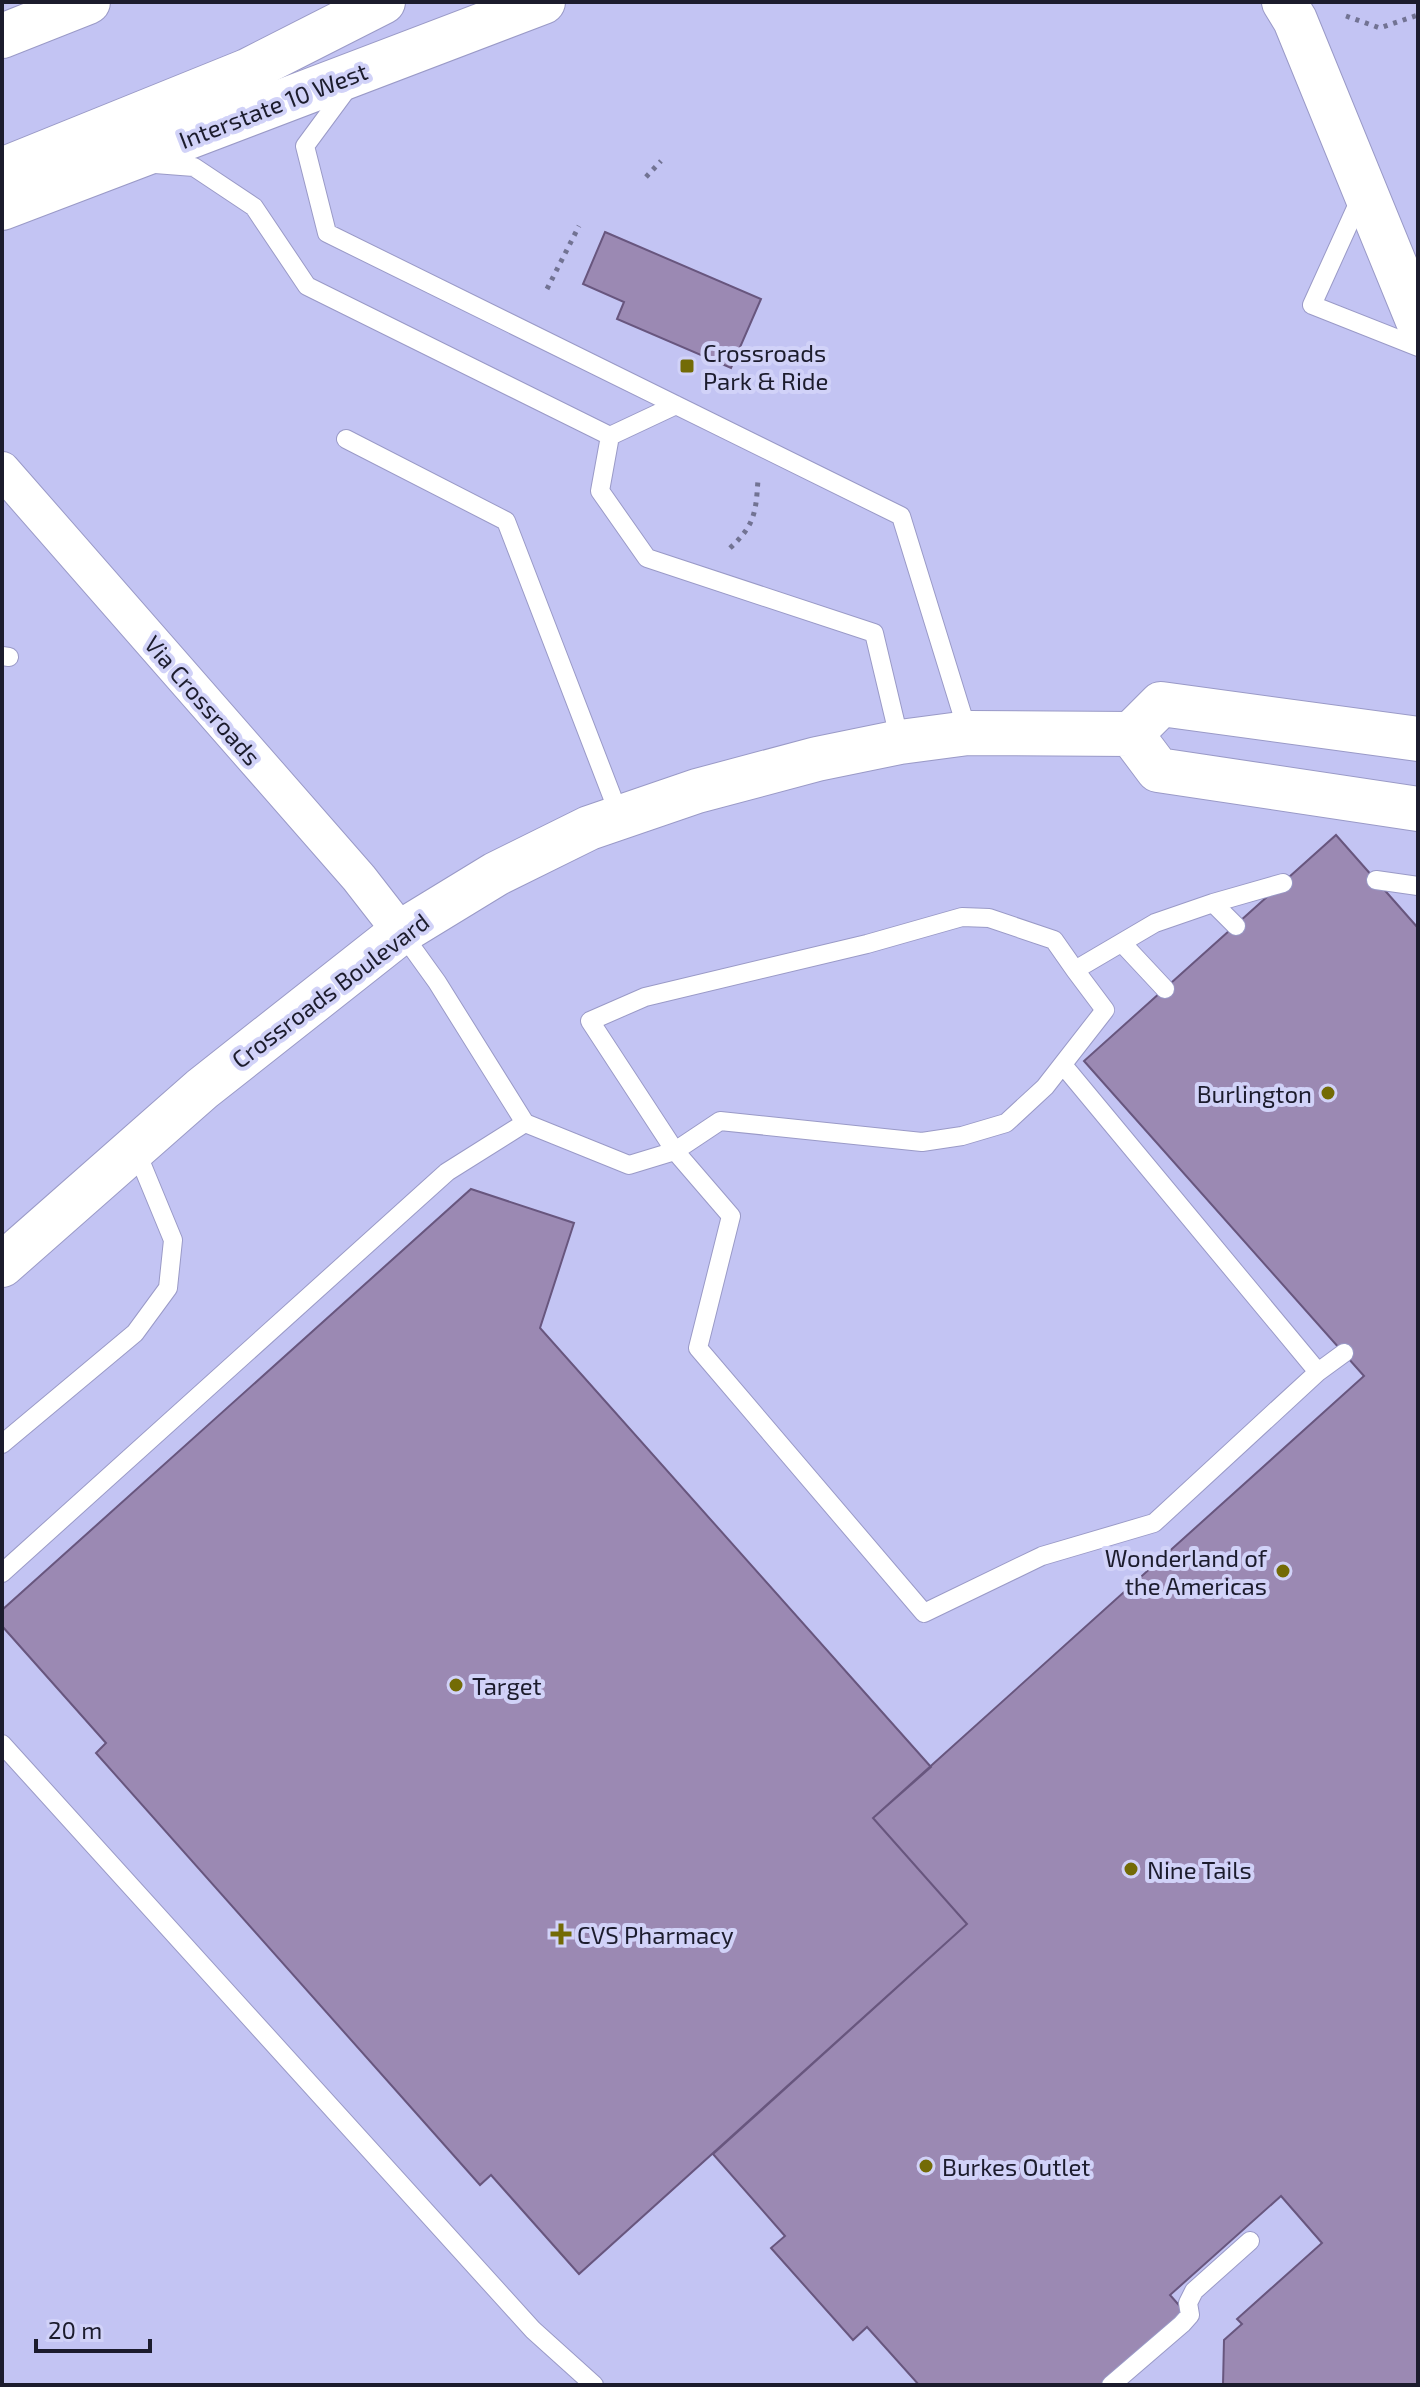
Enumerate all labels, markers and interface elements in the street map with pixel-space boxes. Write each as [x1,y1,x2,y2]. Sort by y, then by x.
street label: Interstate 10 West [175,56,371,154]
place label: Crossroads Park & Ride [703,338,829,395]
marker: Crossroads Park & Ride [678,357,696,375]
street label: Via Crossroads [139,629,267,771]
street label: Crossroads Boulevard [226,906,434,1074]
place label: Burlington [1197,1079,1312,1108]
marker: Burlington [1319,1084,1337,1102]
place label: Wonderland of the Americas [1105,1543,1268,1600]
marker: Wonderland of the Americas [1274,1562,1292,1580]
place label: Target [472,1671,542,1700]
marker: Target [447,1676,465,1694]
place label: Nine Tails [1147,1855,1252,1884]
marker: Nine Tails [1122,1860,1140,1878]
place label: CVS Pharmacy [577,1920,734,1949]
marker: CVS Pharmacy [552,1925,570,1943]
place label: Burkes Outlet [942,2152,1091,2181]
marker: Burkes Outlet [917,2157,935,2175]
scale bar [36,2303,150,2353]
text: 20 m [48,2315,102,2344]

